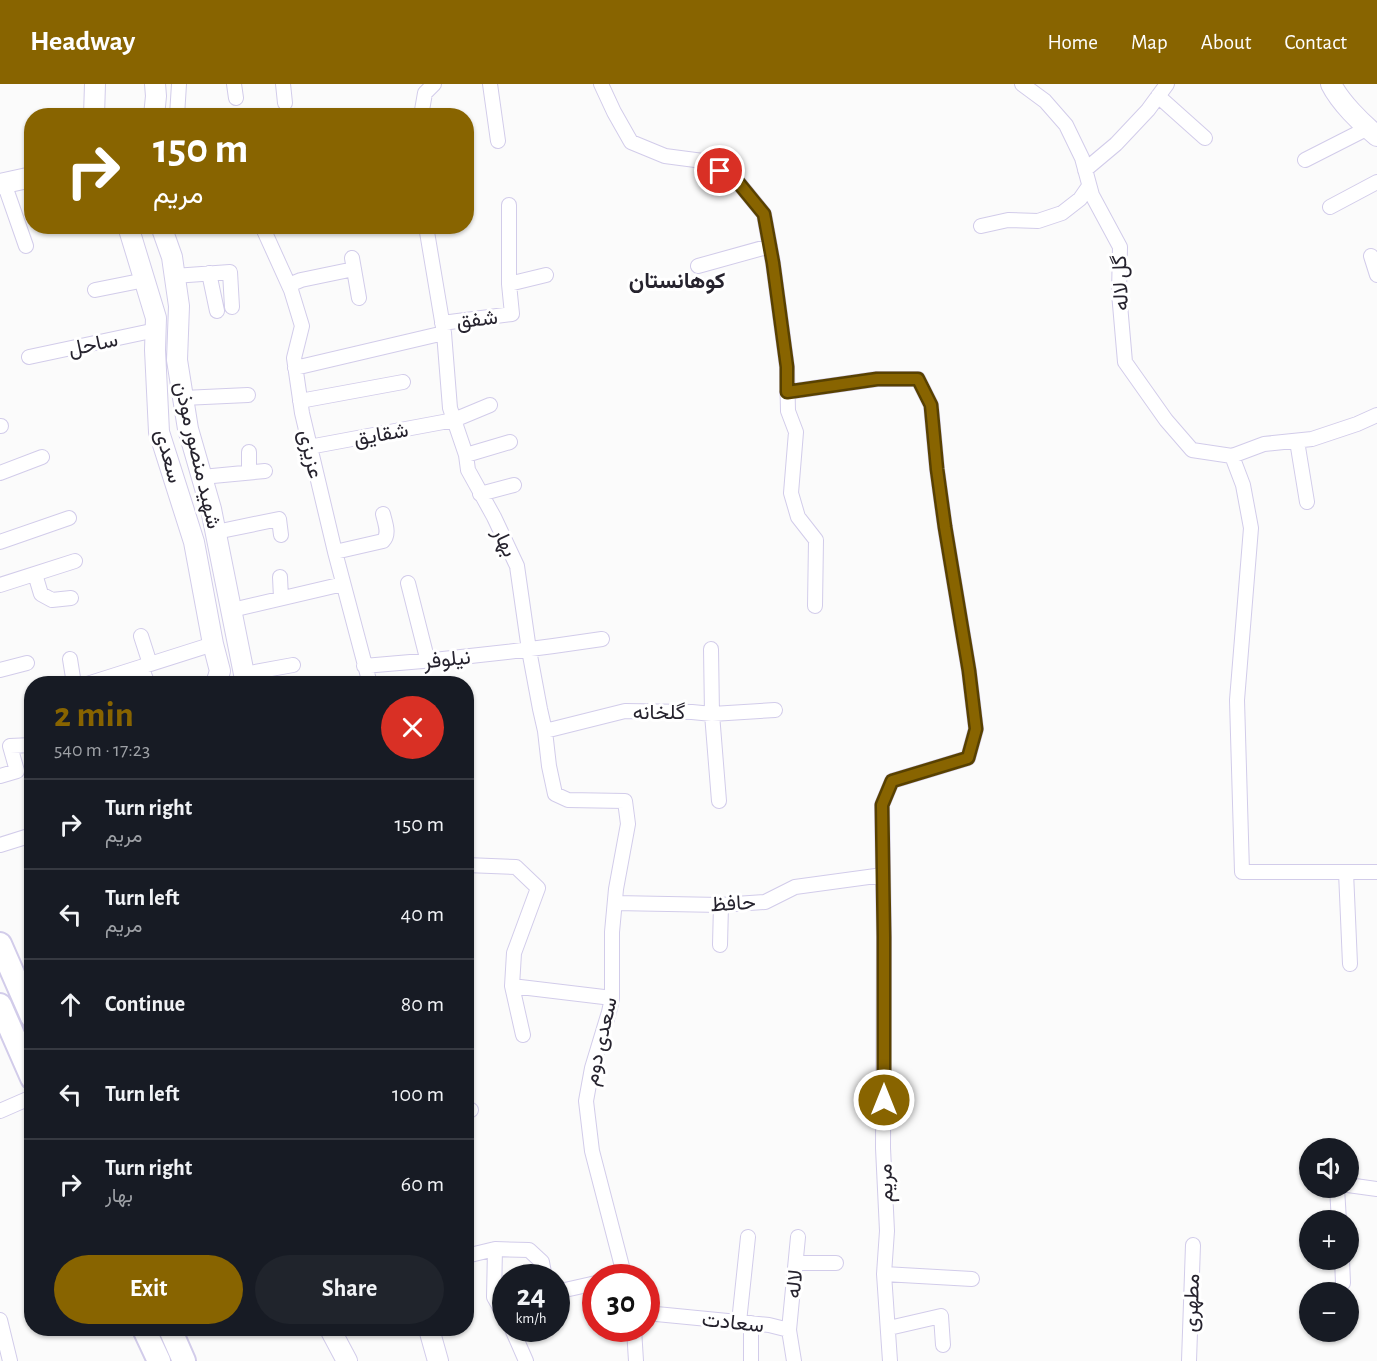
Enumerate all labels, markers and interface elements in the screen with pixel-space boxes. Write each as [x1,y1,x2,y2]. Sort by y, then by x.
text: Headway [30,28,135,56]
text: Home [1047,32,1098,53]
text: Map [1131,32,1168,53]
text: About [1201,32,1251,53]
text: Contact [1284,32,1347,53]
text: 150 m [153,128,248,170]
icon: right [54,132,132,210]
pin [694,145,745,196]
icon: arrive [703,154,736,187]
text: مریم [153,181,203,208]
street label: گل لاله [1109,255,1133,311]
district label: کوهانستان [629,270,725,294]
street label: شفق [455,307,499,333]
street label: ساحل [66,329,120,361]
street label: شهید منصور موذن [168,379,225,531]
street label: شقایق [352,419,410,451]
street label: سعدی [150,427,186,485]
street label: عزیزی [293,428,326,481]
street label: بهار [487,524,520,561]
street label: نیلوفر [421,647,472,675]
button: close [381,696,444,759]
text: 2 min [54,697,134,733]
street label: گلخانه [633,702,685,723]
text: 540 m · 17:23 [54,740,150,760]
text: Turn right [105,797,192,819]
icon: right [54,808,87,841]
text: 150 m [394,813,444,835]
text: مریم [105,826,142,846]
text: Turn left [105,887,179,909]
street label: حافظ [710,892,756,915]
icon: left [54,898,87,931]
text: 40 m [401,903,444,925]
text: مریم [105,916,142,936]
icon: ahead [54,988,87,1021]
text: Continue [105,993,185,1015]
text: 80 m [401,993,444,1015]
street label: سعدی دوم [580,995,624,1088]
position arrow [852,1068,916,1132]
icon: left [54,1078,87,1111]
text: Turn left [105,1083,179,1105]
text: 100 m [392,1083,444,1105]
map controls [1299,1138,1359,1342]
button: sound [1299,1138,1359,1198]
text: Turn right [105,1157,192,1179]
street label: مریم [874,1163,900,1203]
icon: right [54,1168,87,1201]
text: 60 m [401,1173,444,1195]
text: بهار [105,1186,133,1206]
button: + [1299,1210,1359,1270]
button: Exit [54,1255,243,1324]
button: Share [255,1255,444,1324]
speed limit sign: 30 [582,1264,660,1342]
street label: لاله [783,1269,806,1300]
street label: مطهری [1180,1273,1205,1333]
text: 24 [516,1281,546,1311]
button: − [1299,1282,1359,1342]
street label: سعادت [701,1309,765,1336]
text: km/h [516,1311,546,1326]

